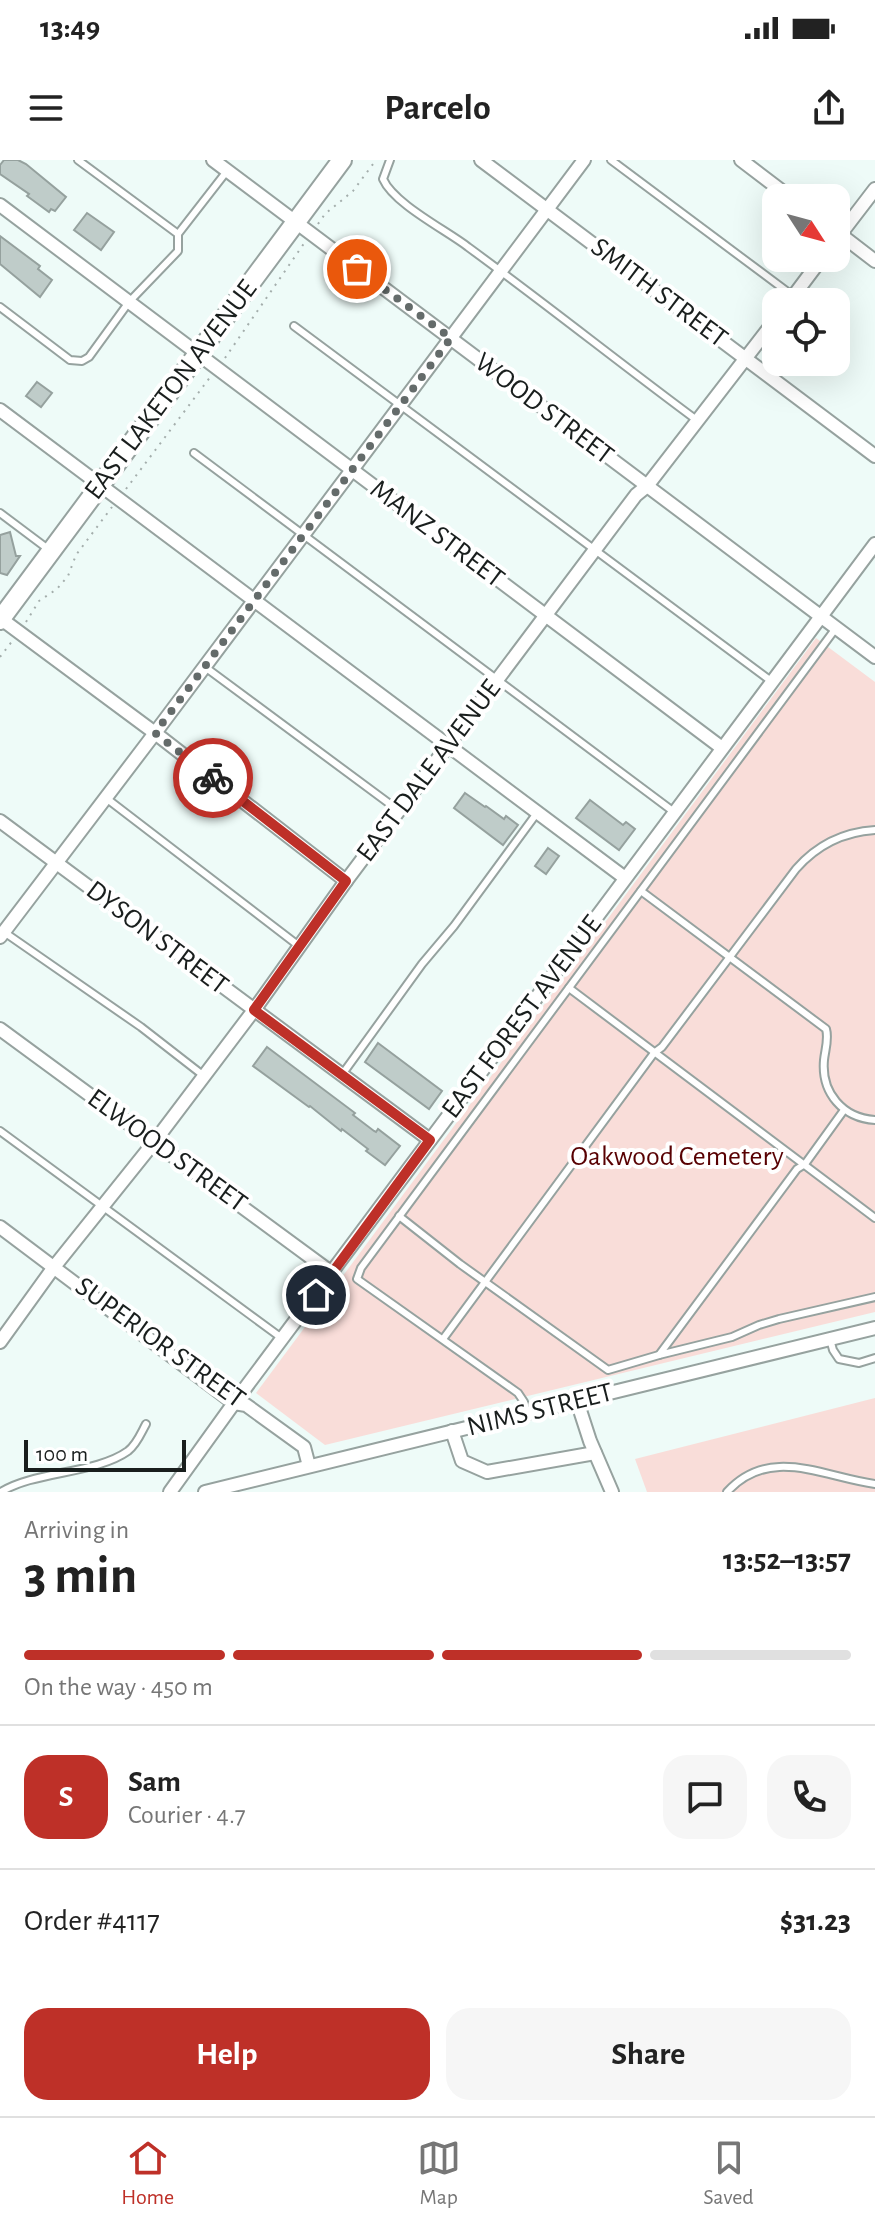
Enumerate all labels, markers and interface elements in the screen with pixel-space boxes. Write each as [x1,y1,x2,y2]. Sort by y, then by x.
text: 13:49 [40,13,100,43]
icon: menu [24,86,68,130]
icon: share [807,86,851,130]
text: Parcelo [384,90,491,126]
north arrow [762,184,850,272]
map controls [762,184,850,376]
street label: SMITH STREET [586,233,733,353]
pin [323,235,391,303]
icon: bag [335,247,379,291]
street label: EAST LAKETON AVENUE [80,275,262,505]
button: locate [762,288,850,376]
street label: WOOD STREET [469,348,619,470]
street label: MANZ STREET [365,475,509,593]
street label: EAST DALE AVENUE [352,675,506,867]
courier [173,738,253,818]
icon: bike [191,756,235,800]
street label: DYSON STREET [81,876,233,1000]
street label: EAST FOREST AVENUE [437,910,607,1124]
street label: ELWOOD STREET [82,1084,252,1218]
park label: Oakwood Cemetery [570,1143,784,1171]
pin [282,1261,350,1329]
street label: SUPERIOR STREET [70,1272,250,1414]
icon: home [294,1273,338,1317]
street label: NIMS STREET [464,1378,616,1442]
scale bar [24,1436,186,1472]
text: 100 m [36,1443,88,1465]
text: Arriving in [24,1517,129,1543]
text: 13:52–13:57 [723,1545,851,1575]
text: 3 min [24,1550,137,1602]
text: On the way · 450 m [24,1674,213,1700]
button: chat [663,1755,747,1839]
button: phone [767,1755,851,1839]
text: Sam [128,1767,181,1797]
text: S [59,1782,73,1812]
text: Courier · 4.7 [128,1802,246,1828]
text: Order #4117 [24,1906,160,1936]
text: $31.23 [780,1906,851,1936]
button: Help [24,2008,430,2100]
button: Share [446,2008,851,2100]
tab: Home [121,2136,174,2210]
tab: Map [417,2136,461,2210]
tab: Saved [703,2136,754,2210]

